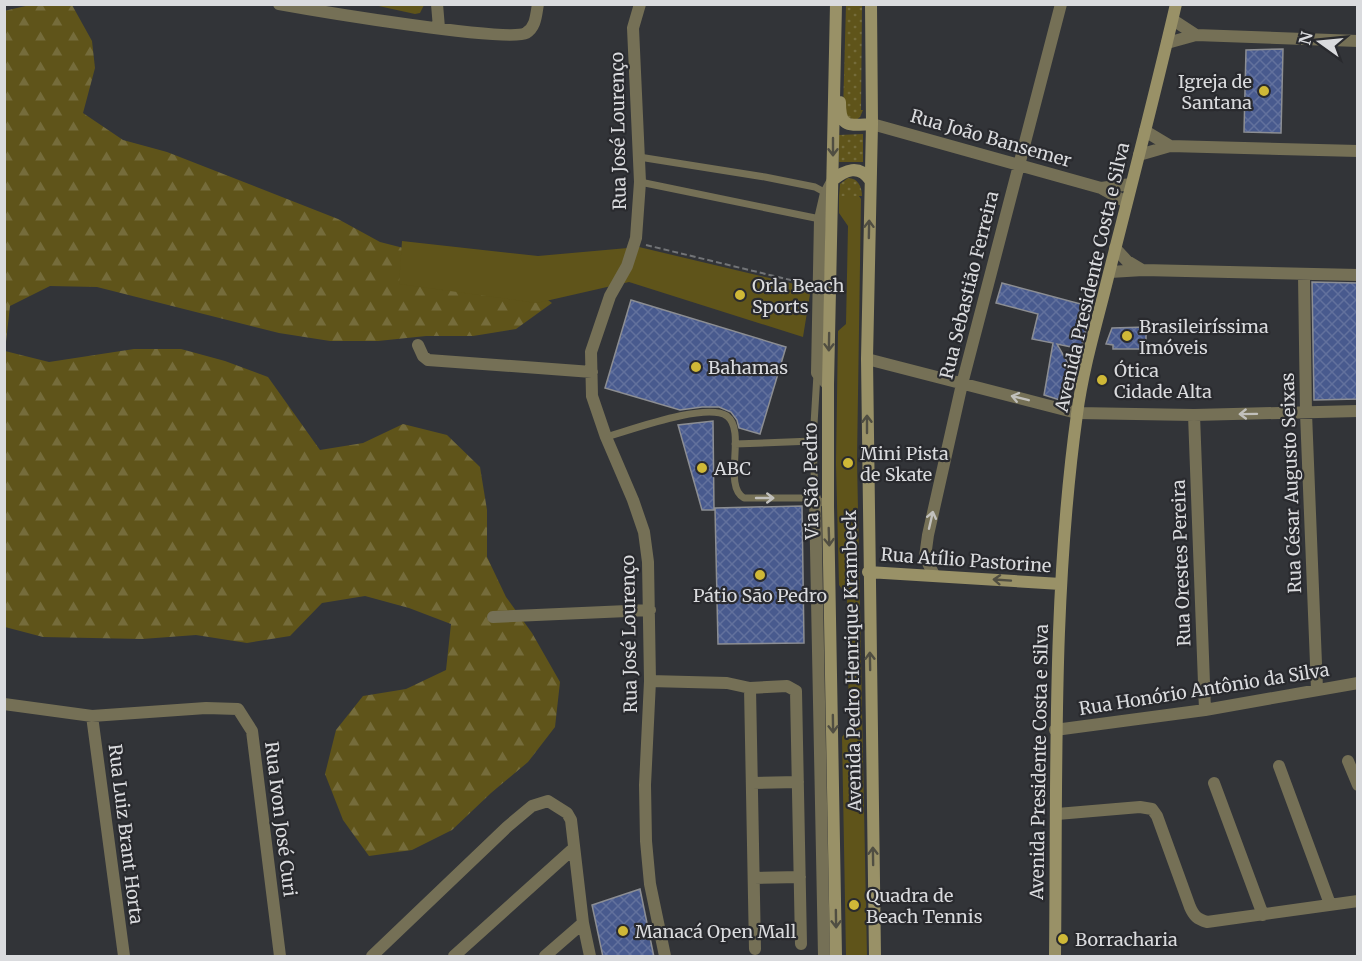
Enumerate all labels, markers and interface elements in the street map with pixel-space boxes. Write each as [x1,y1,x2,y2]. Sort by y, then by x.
north arrow [1290,12,1350,72]
text: N [1294,29,1317,47]
street label: Rua José Lourenço [605,52,631,210]
place label: Igreja de Santana [1178,70,1252,114]
marker: Igreja de Santana [1257,84,1271,98]
street label: Rua João Bansemer [908,104,1074,172]
one-way arrow [827,136,839,156]
street label: Avenida Presidente Costa e Silva [1050,140,1134,415]
street label: Rua Sebastião Ferreira [934,188,1004,381]
one-way arrow [863,220,875,240]
place label: Orla Beach Sports [752,274,845,318]
marker: Orla Beach Sports [733,288,747,302]
place label: Brasileiríssima Imóveis [1139,315,1269,359]
marker: Brasileiríssima Imóveis [1120,329,1134,343]
one-way arrow [823,331,835,351]
place label: Bahamas [708,356,788,379]
place label: Ótica Cidade Alta [1114,359,1212,403]
marker: Bahamas [689,360,703,374]
street label: Rua César Augusto Seixas [1276,372,1306,594]
marker: Ótica Cidade Alta [1095,373,1109,387]
one-way arrow [1011,392,1030,404]
one-way arrow [1238,409,1258,420]
one-way arrow [861,415,873,435]
street label: Via São Pedro [798,422,824,541]
place label: Mini Pista de Skate [860,442,949,486]
marker: Mini Pista de Skate [841,456,855,470]
place label: ABC [713,457,751,480]
marker: ABC [695,461,709,475]
street label: Rua Orestes Pereira [1167,479,1195,647]
one-way arrow [755,492,775,504]
street label: Avenida Pedro Henrique Krambeck [838,509,866,813]
one-way arrow [926,510,938,529]
one-way arrow [823,526,835,546]
street label: Rua Atílio Pastorine [880,543,1052,577]
street label: Rua José Lourenço [616,555,642,713]
marker: Pátio São Pedro [753,568,767,582]
one-way arrow [993,574,1013,585]
place label: Pátio São Pedro [693,584,827,607]
street label: Avenida Presidente Costa e Silva [1025,623,1053,901]
one-way arrow [864,652,876,672]
street label: Rua Honório Antônio da Silva [1077,658,1331,720]
one-way arrow [827,713,839,733]
street label: Rua Ivon José Curi [260,740,302,898]
street label: Rua Luiz Brant Horta [104,743,149,926]
one-way arrow [868,847,879,867]
place label: Quadra de Beach Tennis [866,884,983,928]
marker: Quadra de Beach Tennis [847,898,861,912]
one-way arrow [830,908,842,928]
place label: Manacá Open Mall [635,920,797,943]
marker: Manacá Open Mall [616,924,630,938]
place label: Borracharia [1075,928,1178,951]
marker: Borracharia [1056,932,1070,946]

